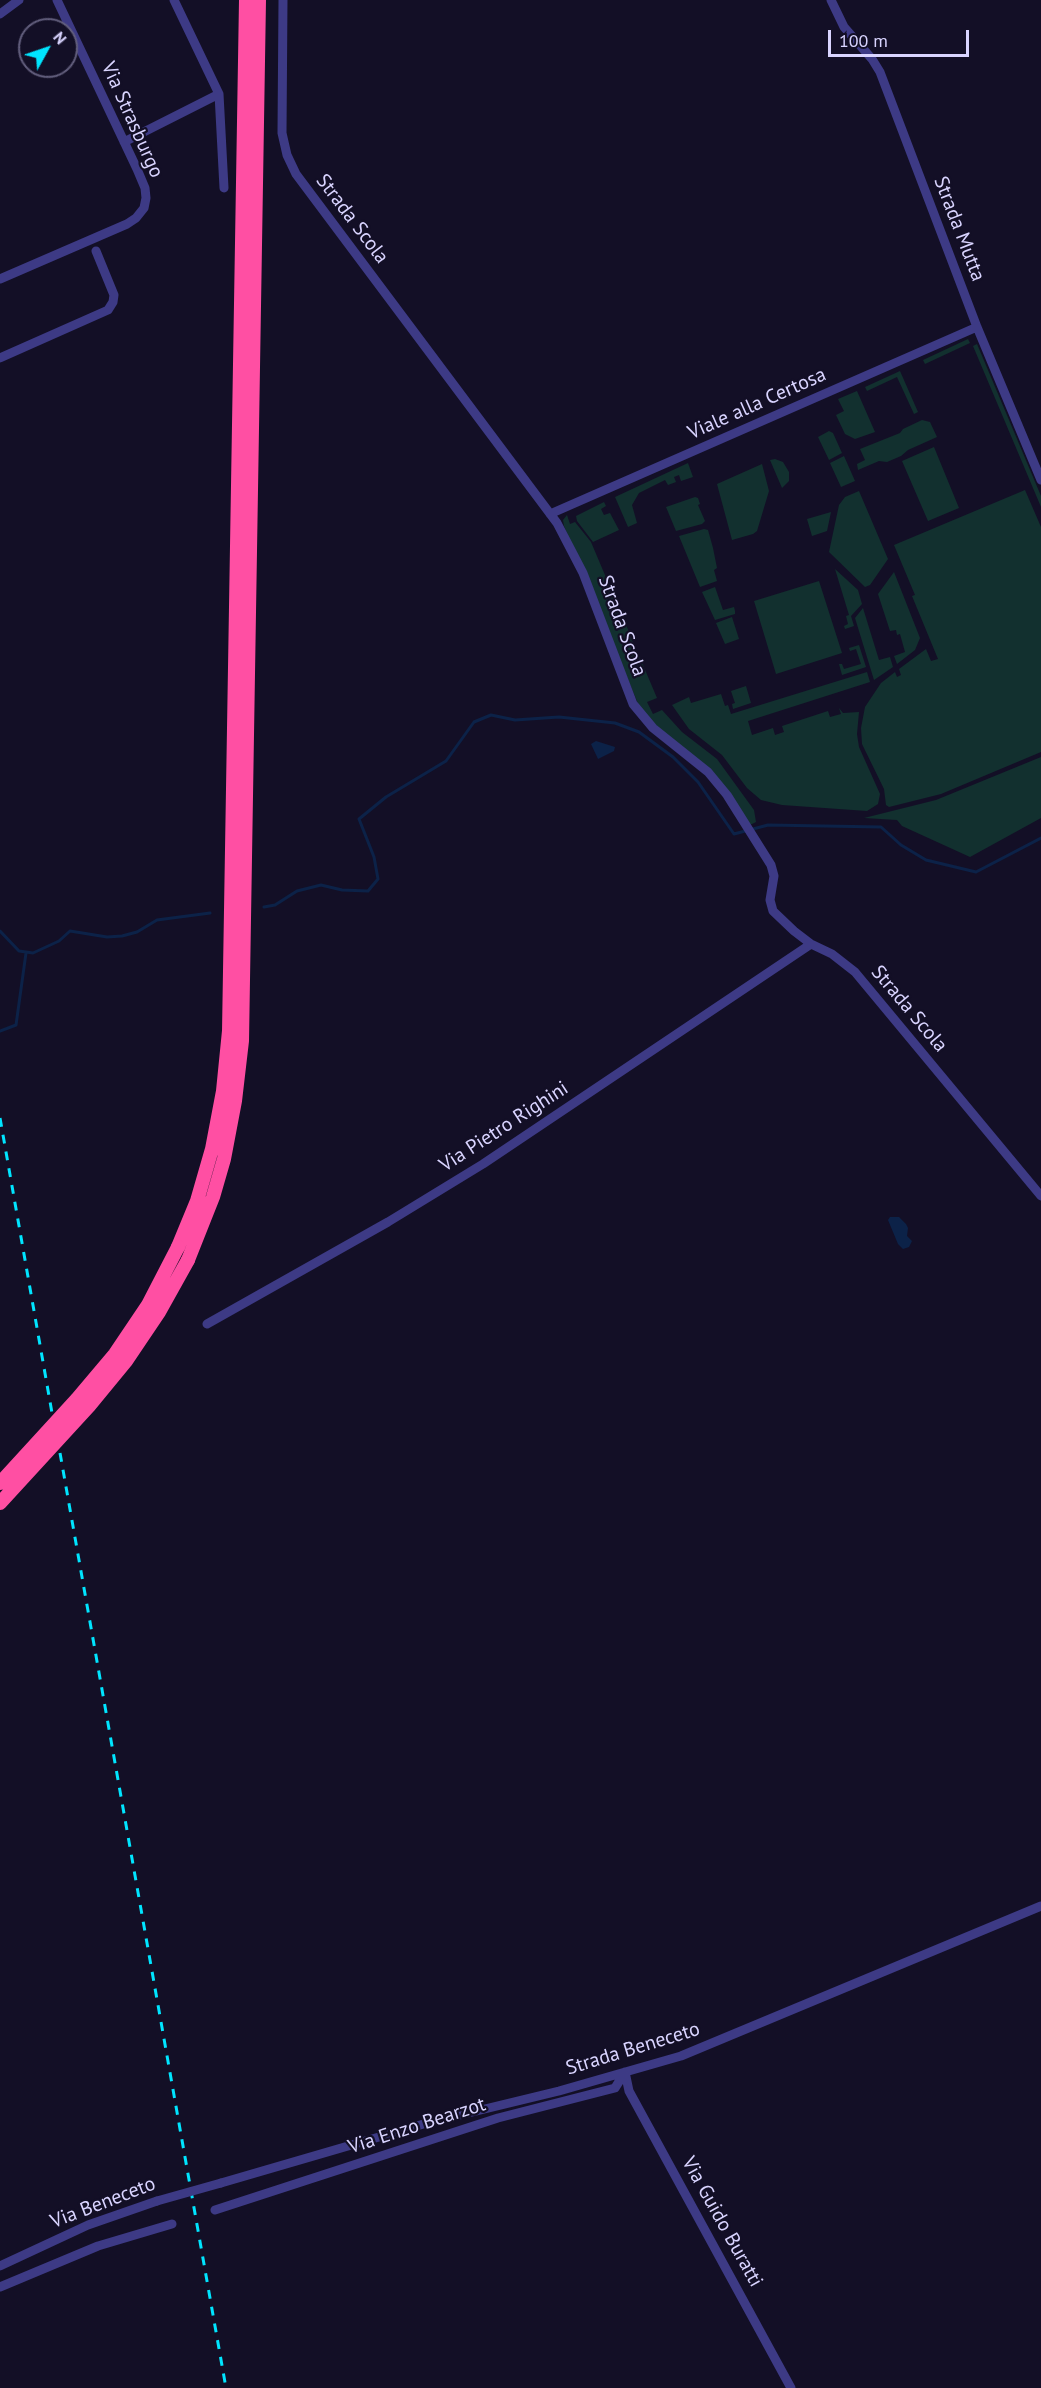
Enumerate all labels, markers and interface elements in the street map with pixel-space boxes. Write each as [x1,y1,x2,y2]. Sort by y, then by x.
north arrow [18,18,78,78]
scale bar [831,18,972,56]
text: N [49,27,71,48]
text: 100 m [839,29,888,52]
street label: Via Strasburgo [96,58,168,182]
street label: Strada Scola [311,170,393,268]
street label: Strada Mutta [928,173,990,285]
street label: Viale alla Certosa [684,363,830,445]
street label: Strada Scola [593,572,651,680]
street label: Strada Scola [866,961,952,1057]
street label: Via Pietro Righini [435,1076,573,1178]
street label: Strada Beneceto [563,2017,703,2081]
street label: Via Enzo Bearzot [345,2092,489,2160]
street label: Via Guido Buratti [676,2153,768,2291]
street label: Via Beneceto [47,2172,159,2234]

